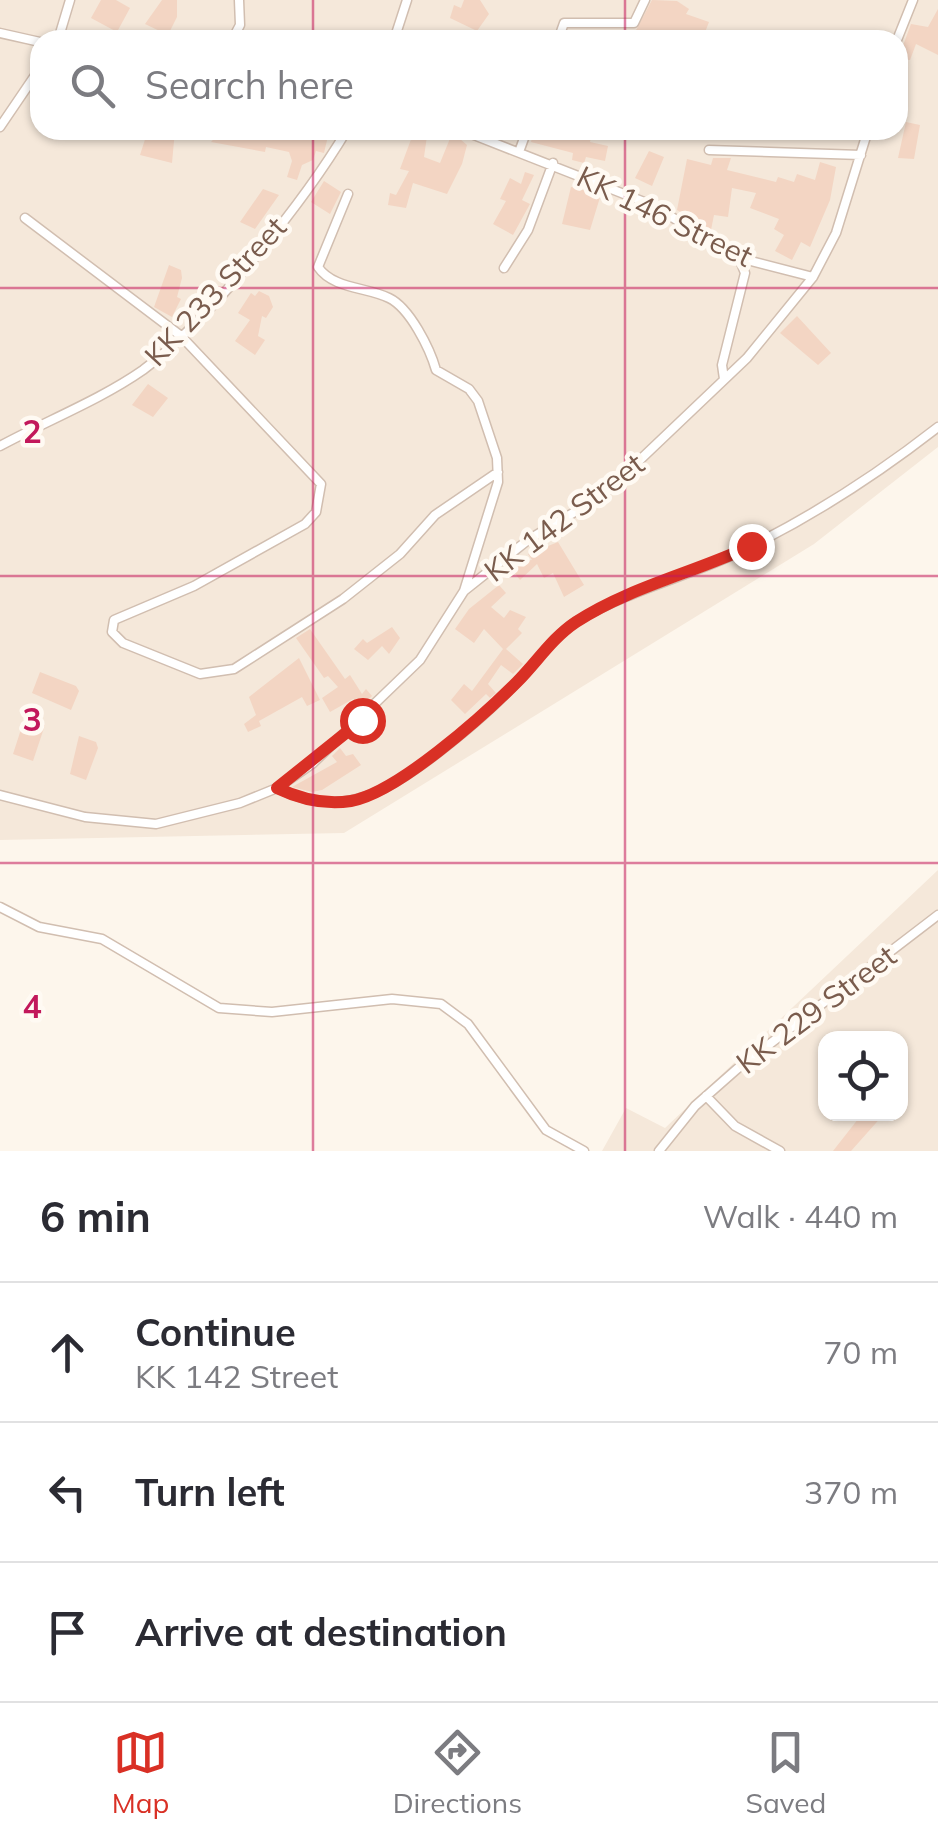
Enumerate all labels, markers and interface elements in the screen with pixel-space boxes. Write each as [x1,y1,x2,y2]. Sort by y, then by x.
search box [30,30,908,140]
icon: search [65,58,120,113]
text: Search here [145,61,354,109]
street label: KK 146 Street [571,157,759,275]
street label: KK 233 Street [136,208,294,374]
text: 2 [22,411,42,451]
street label: KK 142 Street [476,444,652,590]
route end [729,524,775,570]
route start [340,698,386,744]
text: 3 [22,699,42,739]
street label: KK 229 Street [728,936,904,1082]
text: 4 [22,986,42,1026]
map controls [818,1031,908,1121]
button: locate [818,1031,908,1121]
text: 6 min [40,1190,151,1243]
text: Walk · 440 m [703,1196,898,1236]
text: Continue [135,1308,296,1356]
icon: ahead [40,1325,95,1380]
text: 70 m [823,1332,898,1372]
text: KK 142 Street [135,1356,338,1396]
icon: left [40,1465,95,1520]
text: Turn left [135,1468,285,1516]
text: 370 m [804,1472,898,1512]
icon: arrive [40,1605,95,1660]
text: Arrive at destination [135,1608,507,1656]
tab: Map [112,1725,169,1820]
tab: Directions [393,1725,522,1820]
tab: Saved [745,1725,826,1820]

